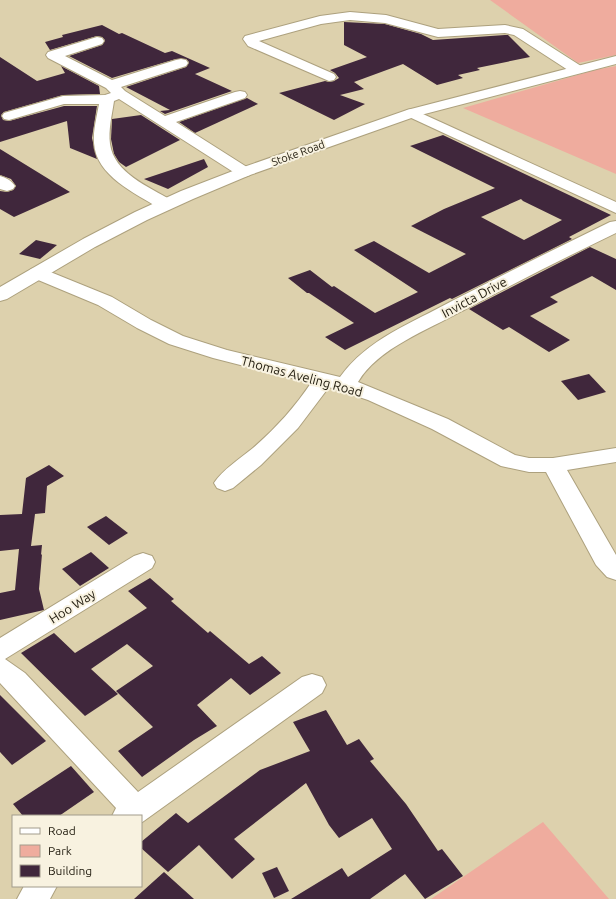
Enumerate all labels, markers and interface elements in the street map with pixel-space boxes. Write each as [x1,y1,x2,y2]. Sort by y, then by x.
street label: Stoke Road [270,138,326,168]
street label: Invicta Drive [439,274,509,320]
street label: Thomas Aveling Road [240,353,364,399]
street label: Hoo Way [46,586,98,626]
legend [12,815,142,887]
text: Road [48,824,76,837]
text: Park [48,844,72,857]
text: Building [48,864,92,877]

